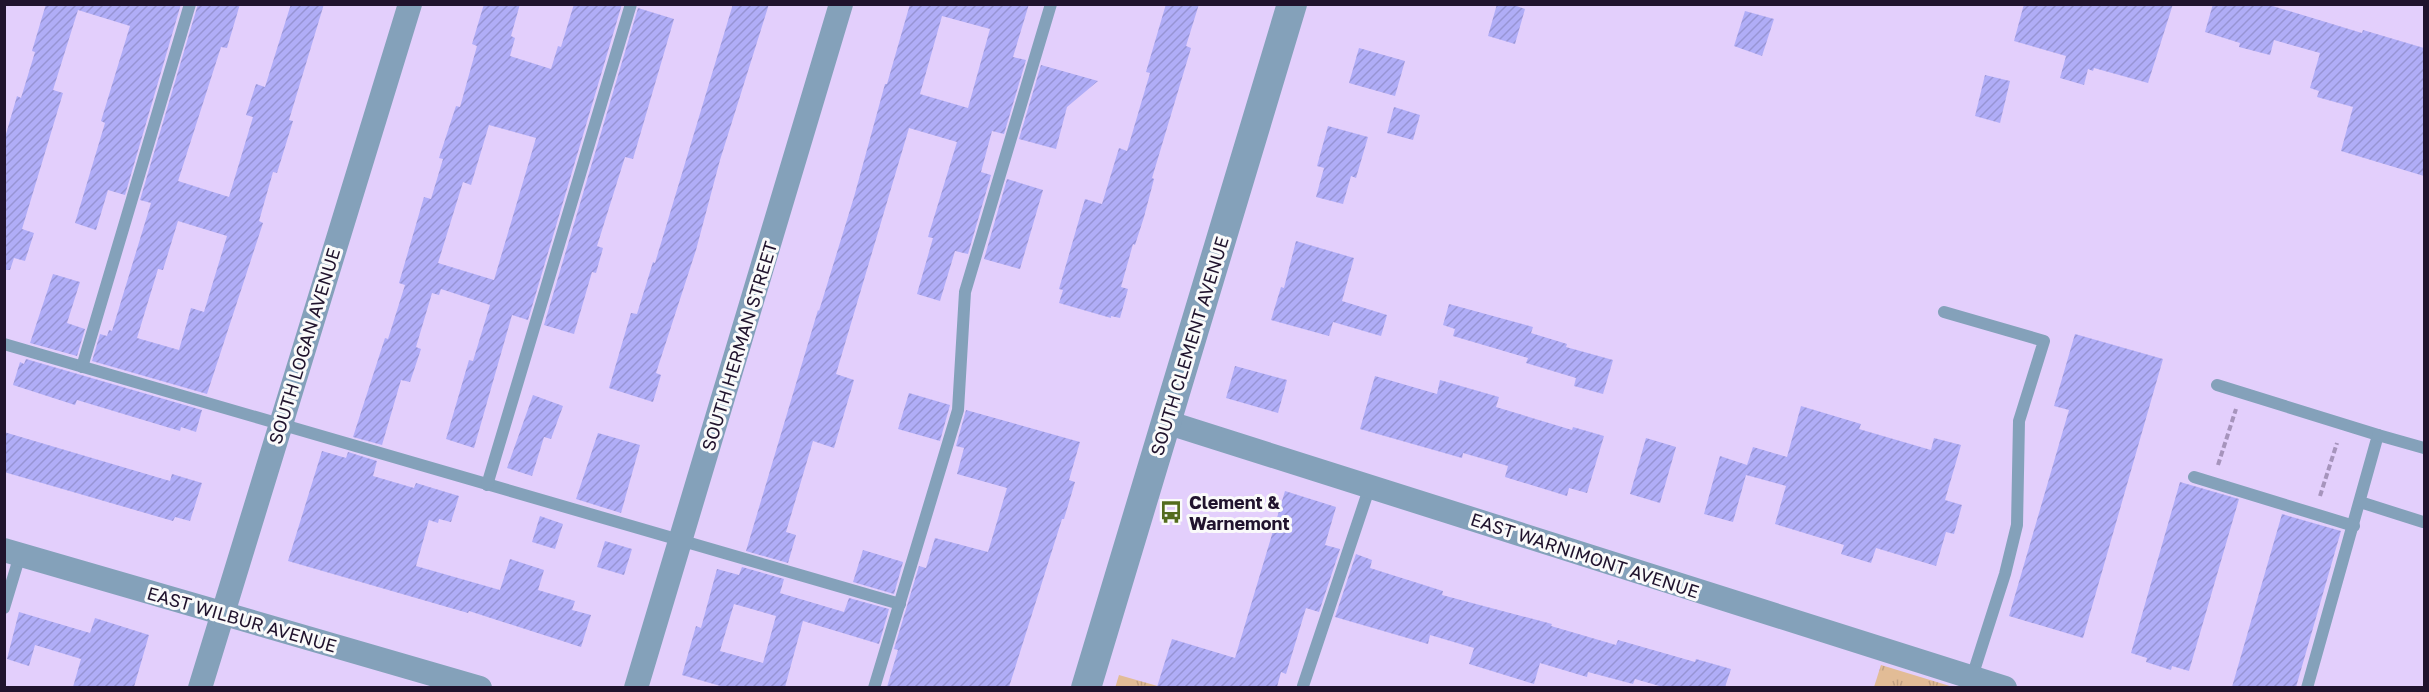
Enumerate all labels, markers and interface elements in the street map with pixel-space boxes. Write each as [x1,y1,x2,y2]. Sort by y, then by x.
street label: SOUTH CLEMENT AVENUE [1145,234,1233,458]
street label: SOUTH HERMAN STREET [697,239,781,453]
street label: SOUTH LOGAN AVENUE [264,245,344,447]
place label: Clement & Warnemont [1189,491,1290,534]
bus stop icon: Clement & Warnemont [1158,499,1184,525]
street label: EAST WARNIMONT AVENUE [1468,508,1702,602]
street label: EAST WILBUR AVENUE [145,581,339,657]

